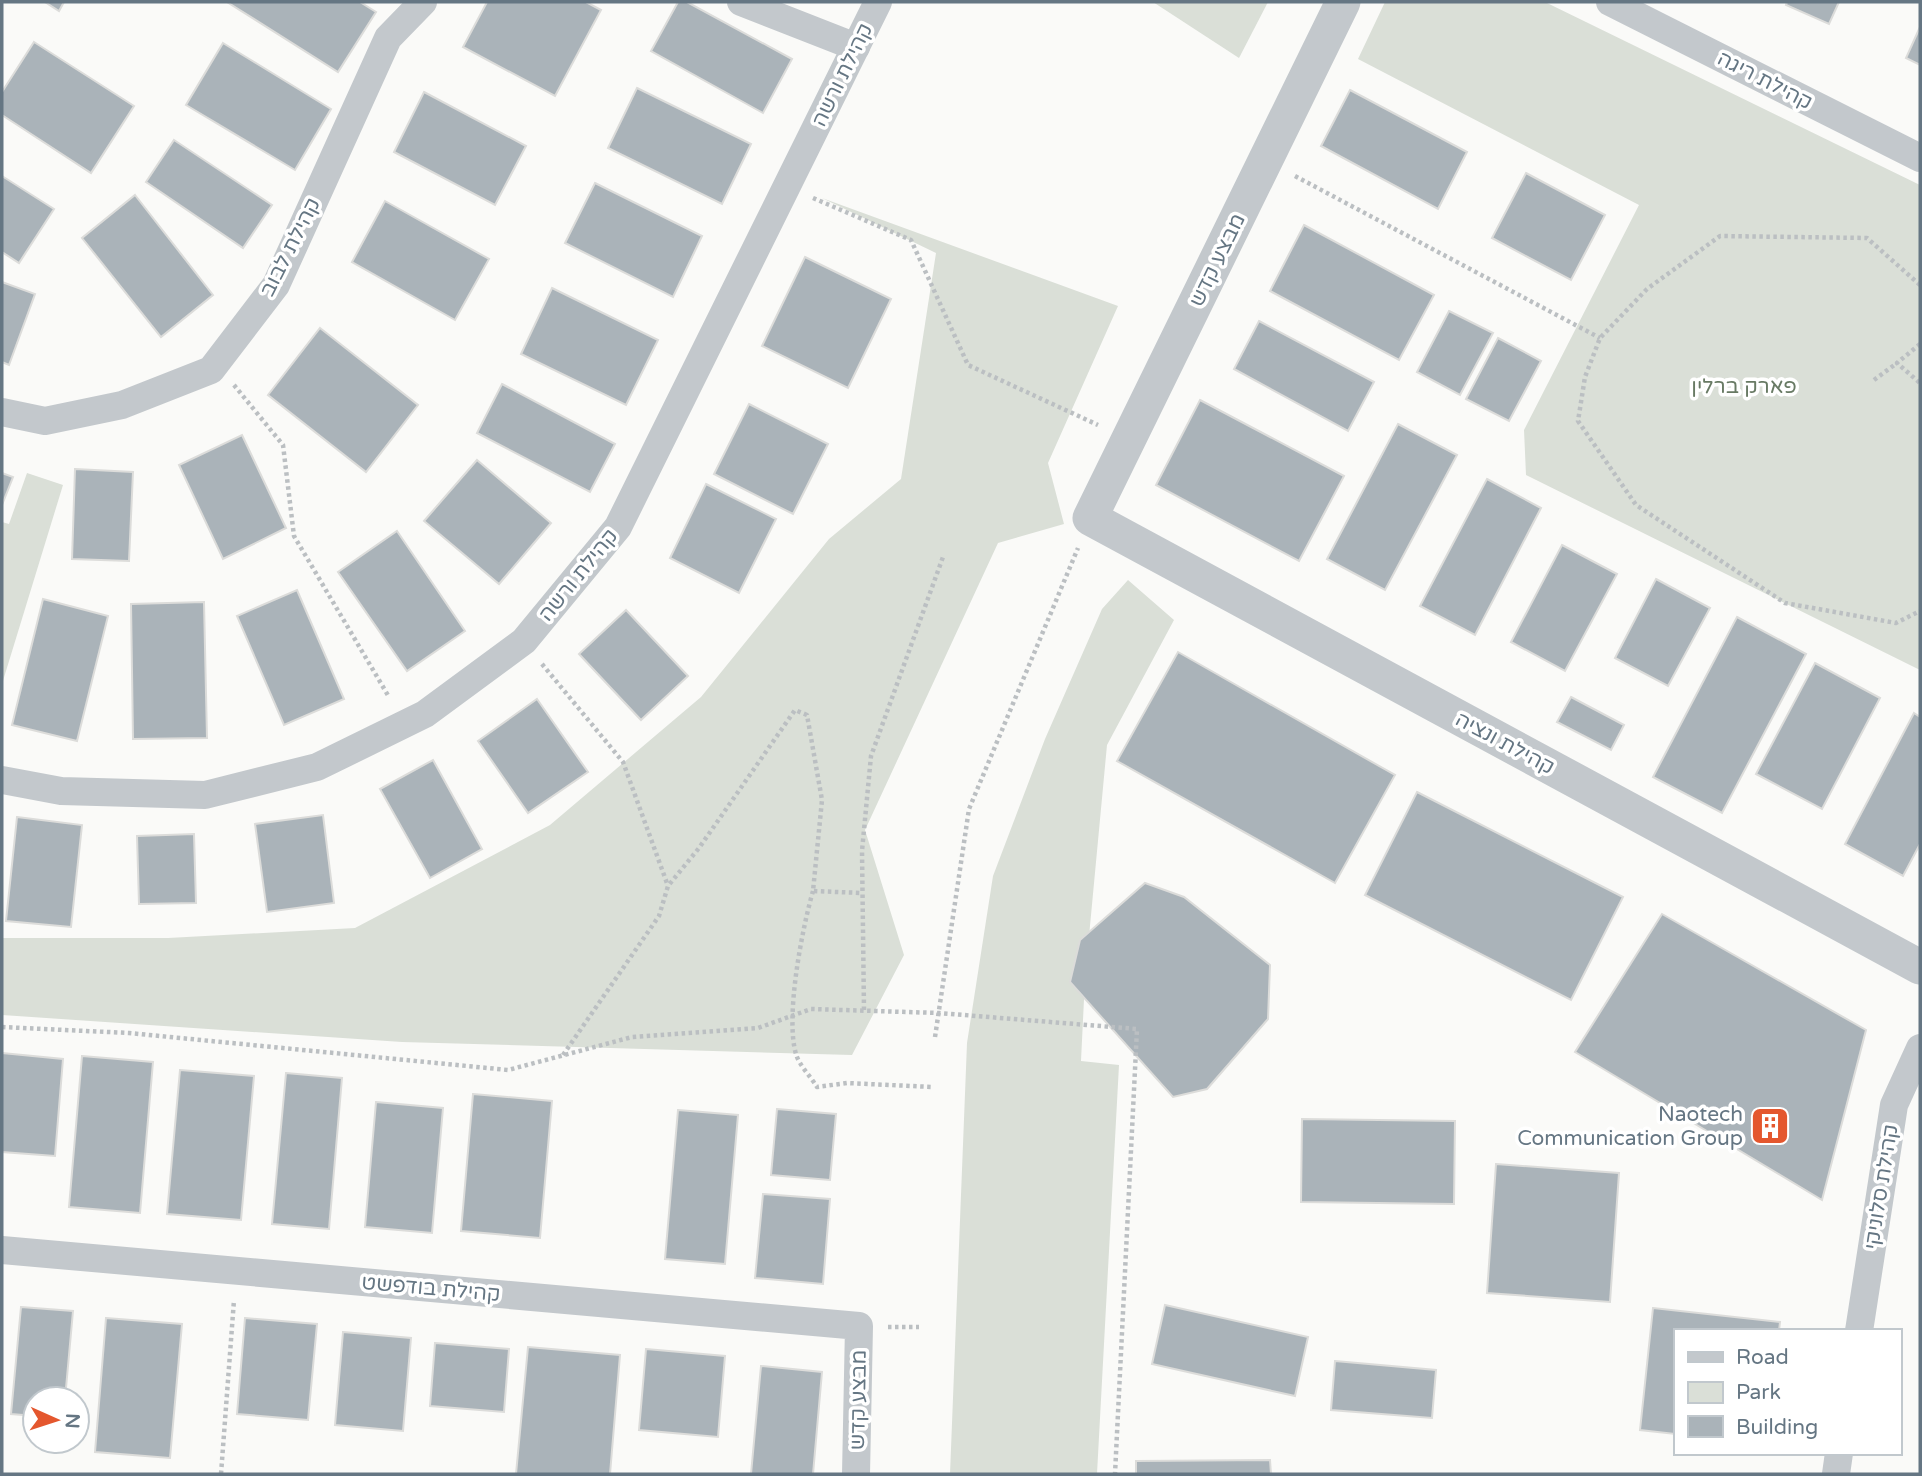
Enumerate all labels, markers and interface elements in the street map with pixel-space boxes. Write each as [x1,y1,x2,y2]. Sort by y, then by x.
street label: קהילת ורשה [807,20,878,131]
street label: קהילת ריגה [1713,46,1817,115]
street label: קהילת לבוב [255,194,326,301]
street label: מבצע קדש [1184,210,1251,311]
park label: פארק ברלין [1691,374,1797,399]
street label: קהילת ורשה [534,524,623,627]
street label: קהילת ונציה [1451,707,1559,780]
place label: Naotech Communication Group [1517,1102,1743,1151]
building icon: Naotech Communication Group [1749,1105,1791,1147]
street label: קהילת סלוניקי [1859,1123,1904,1251]
street label: קהילת בודפשט [361,1270,501,1307]
legend [1674,1329,1901,1455]
text: Road [1736,1345,1789,1370]
street label: מבצע קדש [845,1350,872,1450]
text: Park [1736,1380,1781,1405]
north arrow [21,1385,91,1455]
text: N [61,1413,83,1429]
text: Building [1736,1415,1818,1440]

